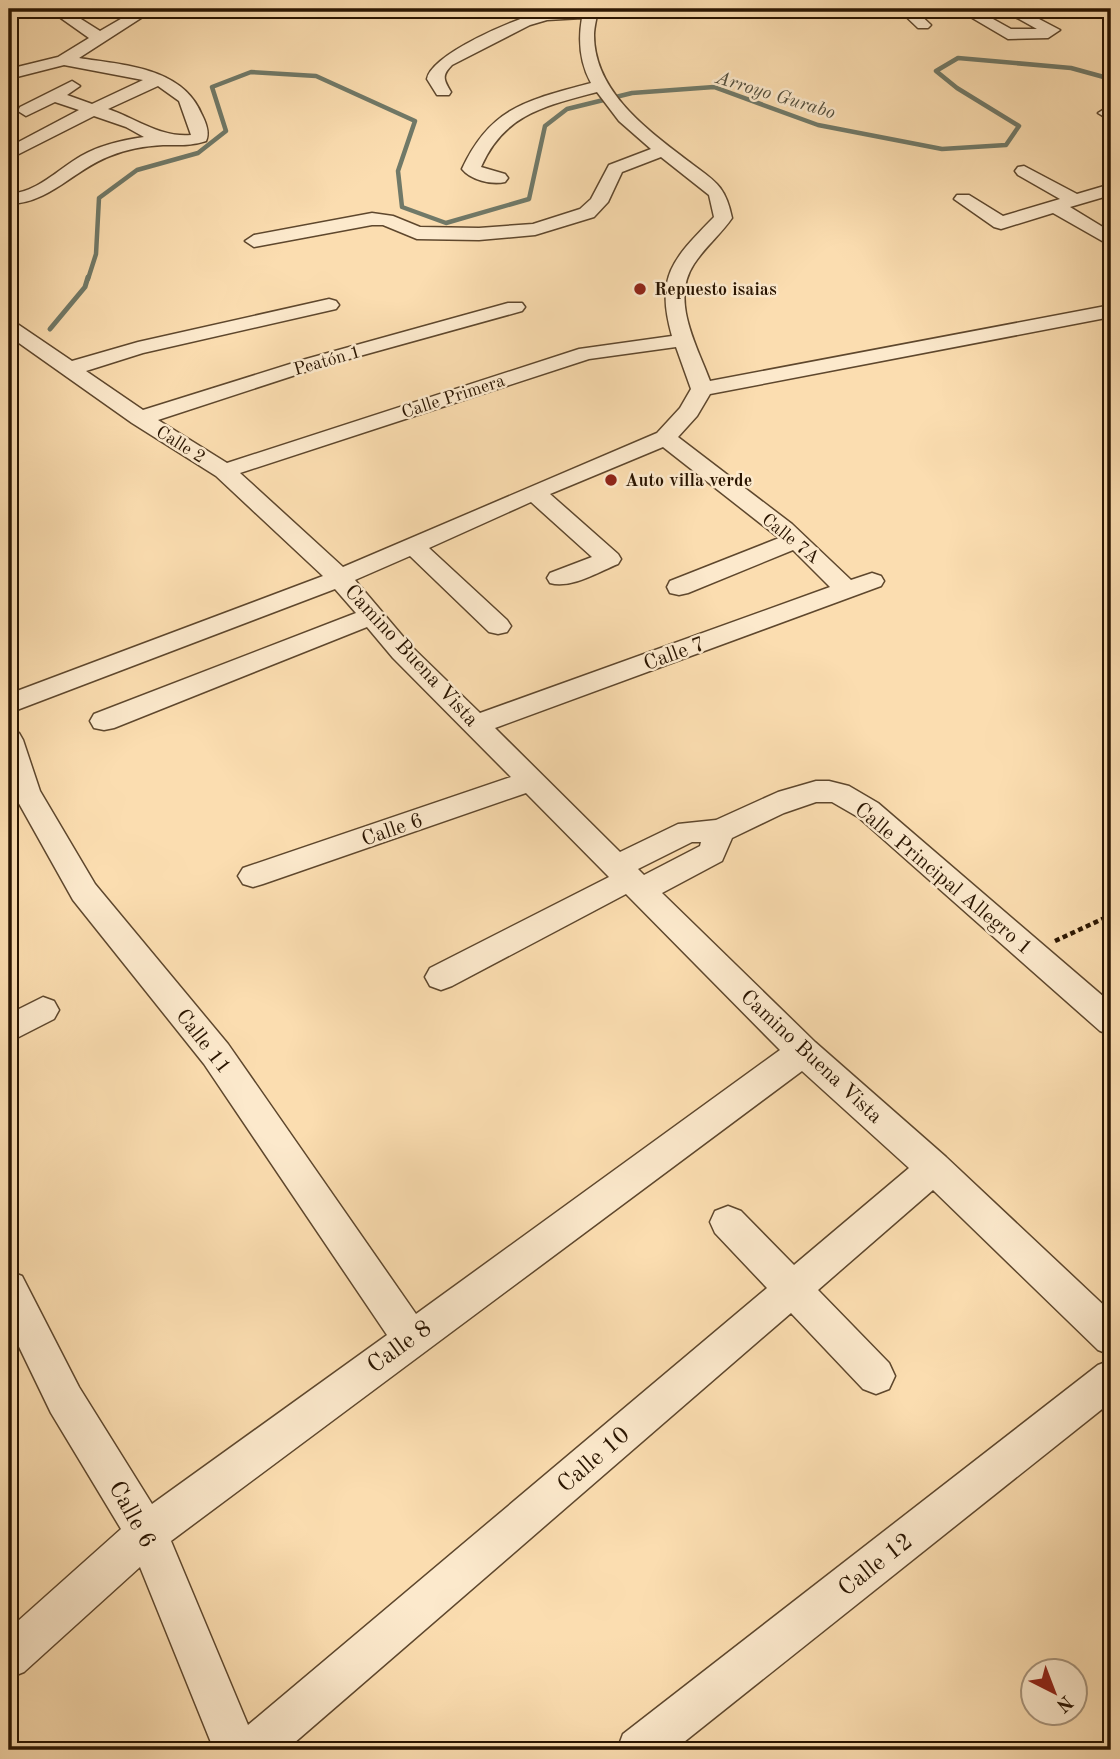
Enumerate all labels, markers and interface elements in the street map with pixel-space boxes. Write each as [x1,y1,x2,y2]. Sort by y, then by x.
water label: Arroyo Gurabo [712,69,838,124]
marker: Repuesto isaias [632,281,648,297]
place label: Repuesto isaias [654,281,777,299]
street label: Peatón 1 [292,343,363,379]
street label: Calle Primera [399,372,507,422]
street label: Calle 2 [153,423,208,467]
marker: Auto villa verde [603,472,619,488]
place label: Auto villa verde [625,472,752,490]
street label: Calle 7A [758,510,823,567]
street label: Camino Buena Vista [340,581,482,731]
street label: Calle 7 [641,634,708,675]
street label: Calle Principal Allegro 1 [850,799,1036,959]
street label: Calle 6 [359,810,426,851]
street label: Camino Buena Vista [736,986,886,1128]
street label: Calle 11 [171,1006,234,1078]
street label: Calle 8 [364,1317,437,1379]
street label: Calle 10 [554,1423,635,1498]
street label: Calle 6 [103,1477,159,1553]
street label: Calle 12 [835,1529,918,1602]
north arrow [1018,1658,1088,1728]
text: N [1052,1691,1075,1715]

